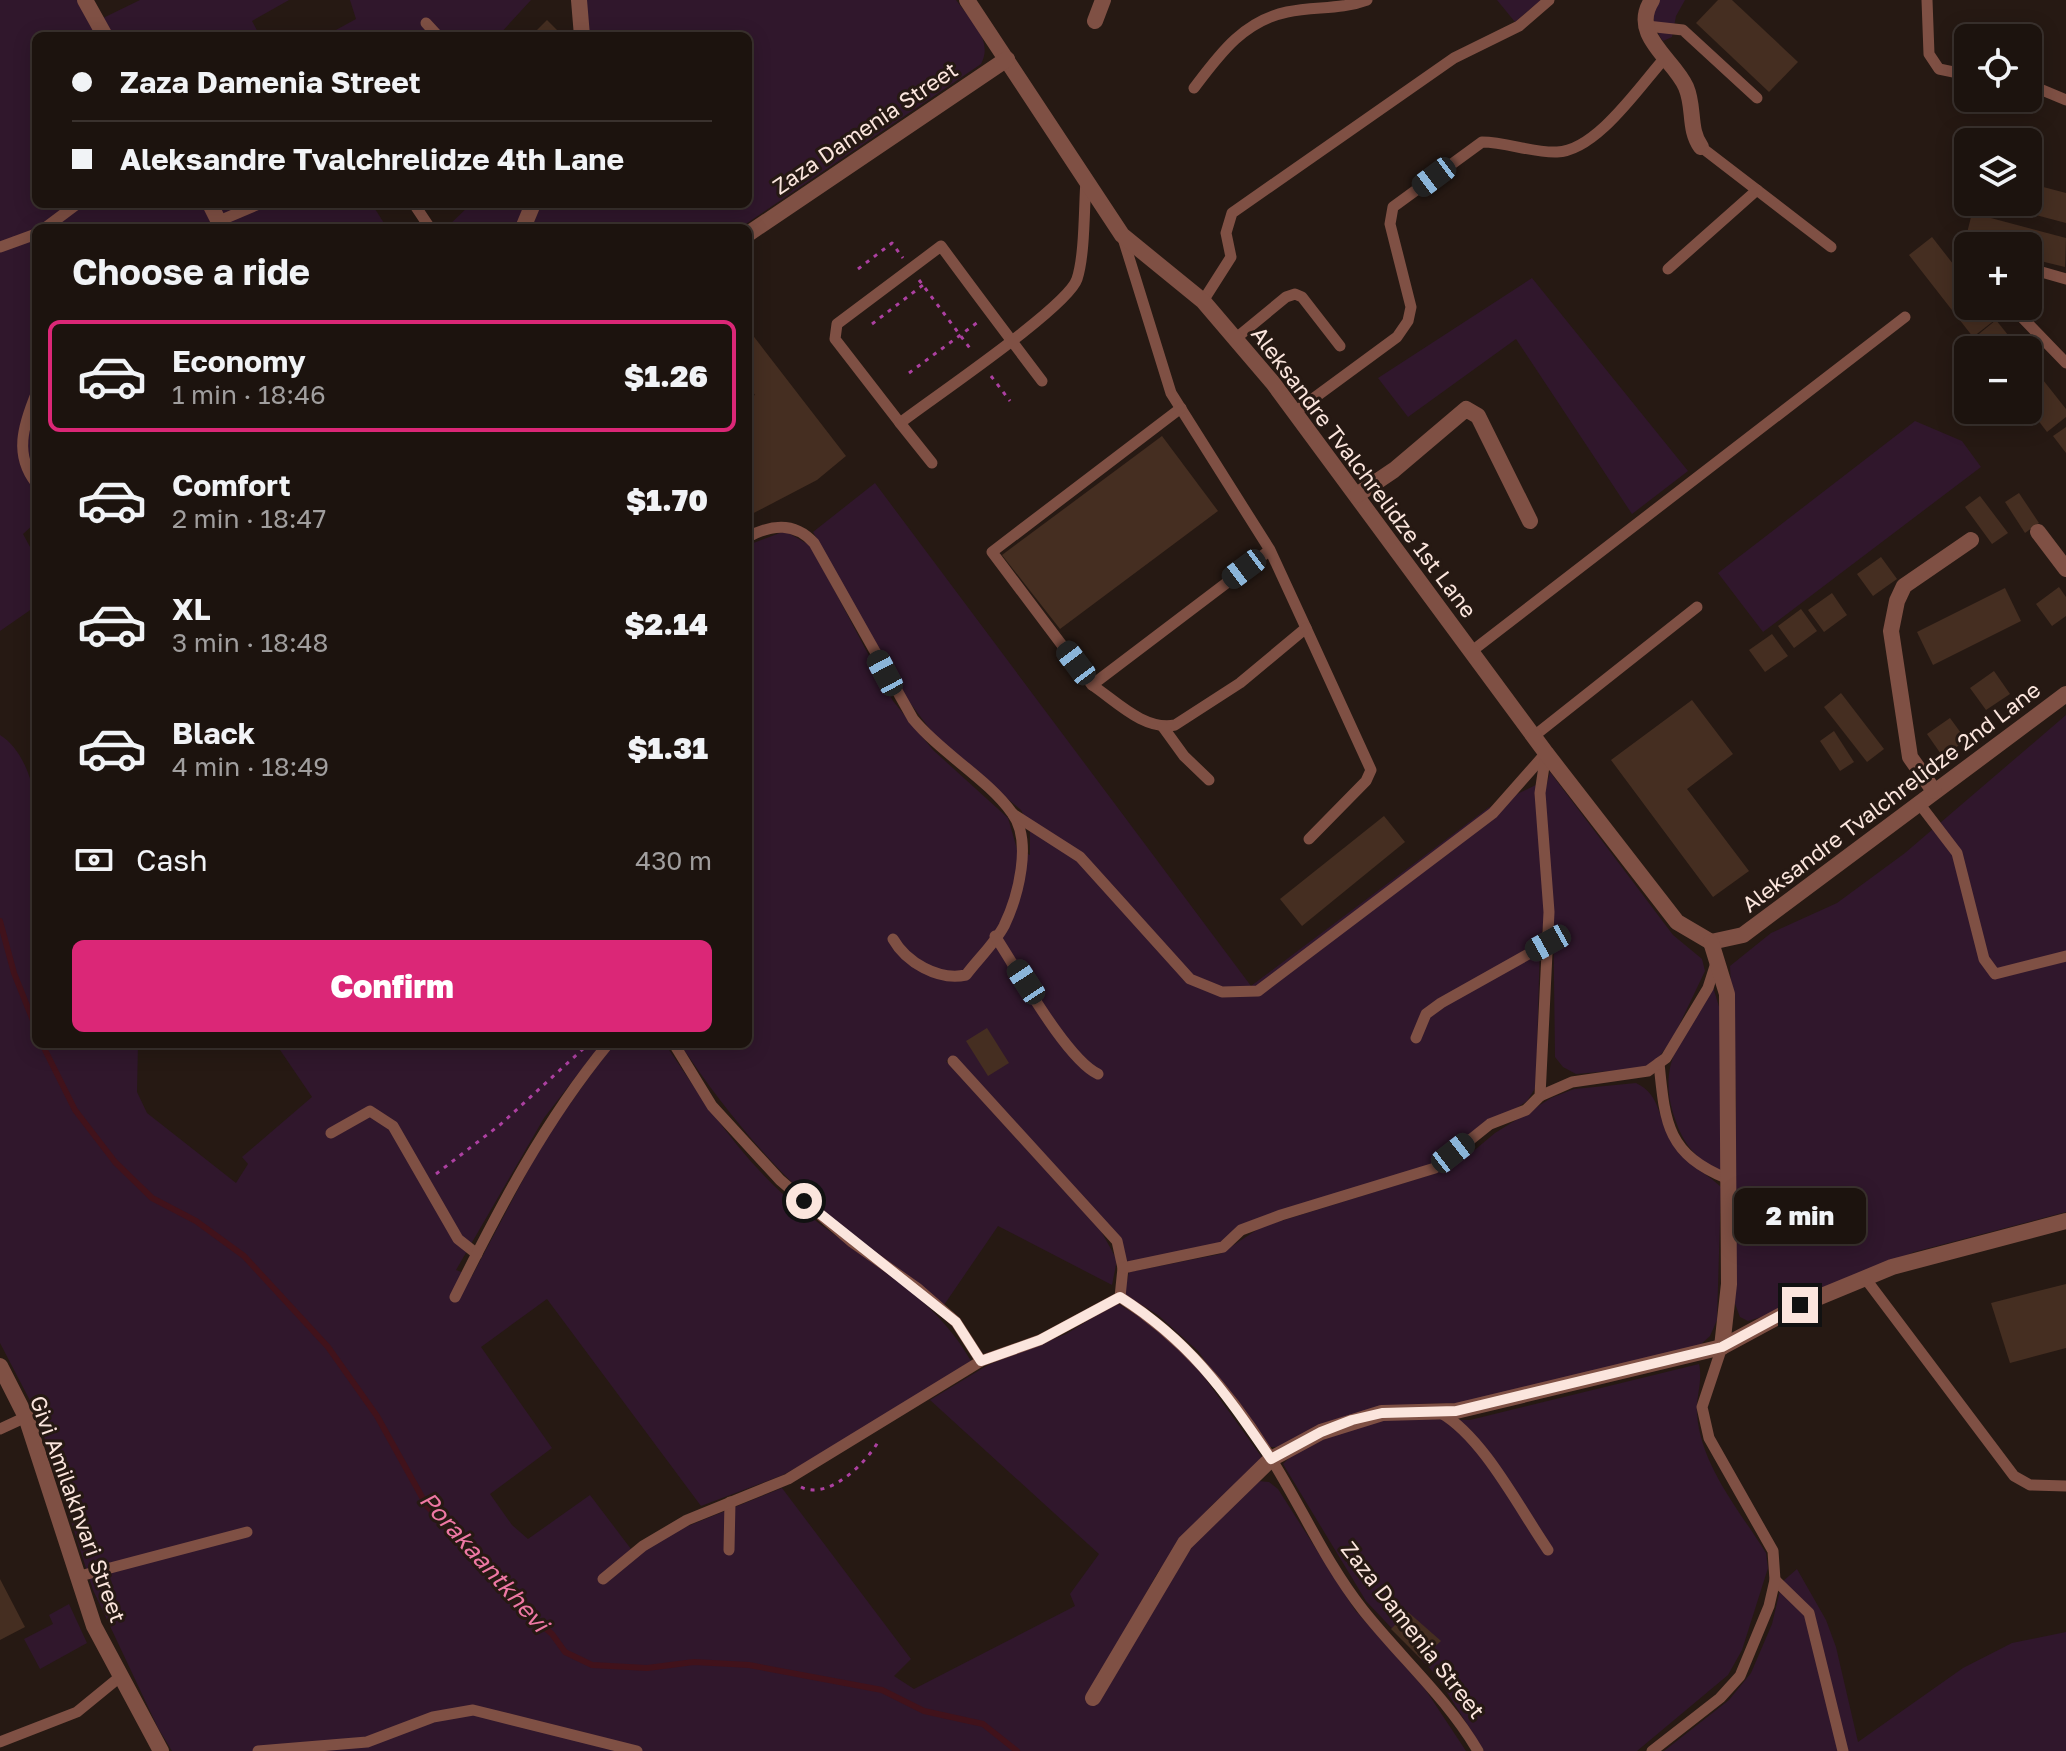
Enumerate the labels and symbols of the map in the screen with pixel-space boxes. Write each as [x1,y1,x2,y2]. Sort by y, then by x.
street label: Zaza Damenia Street [767,56,962,200]
car [1408,153,1460,201]
street label: Aleksandre Tvalchrelidze 1st Lane [1246,321,1483,623]
car [1218,545,1270,593]
car [1052,637,1100,689]
car [863,646,907,700]
street label: Aleksandre Tvalchrelidze 2nd Lane [1736,676,2045,918]
car [1521,921,1575,965]
car [1003,955,1049,1009]
car [1427,1129,1479,1177]
route start [786,1183,822,1219]
callout: 2 min [1734,1189,1866,1245]
route end [1782,1287,1818,1323]
street label: Givi Amilakhvari Street [25,1392,132,1626]
water label: Porakaantkhevi [415,1485,557,1639]
street label: Zaza Damenia Street [1336,1536,1491,1724]

